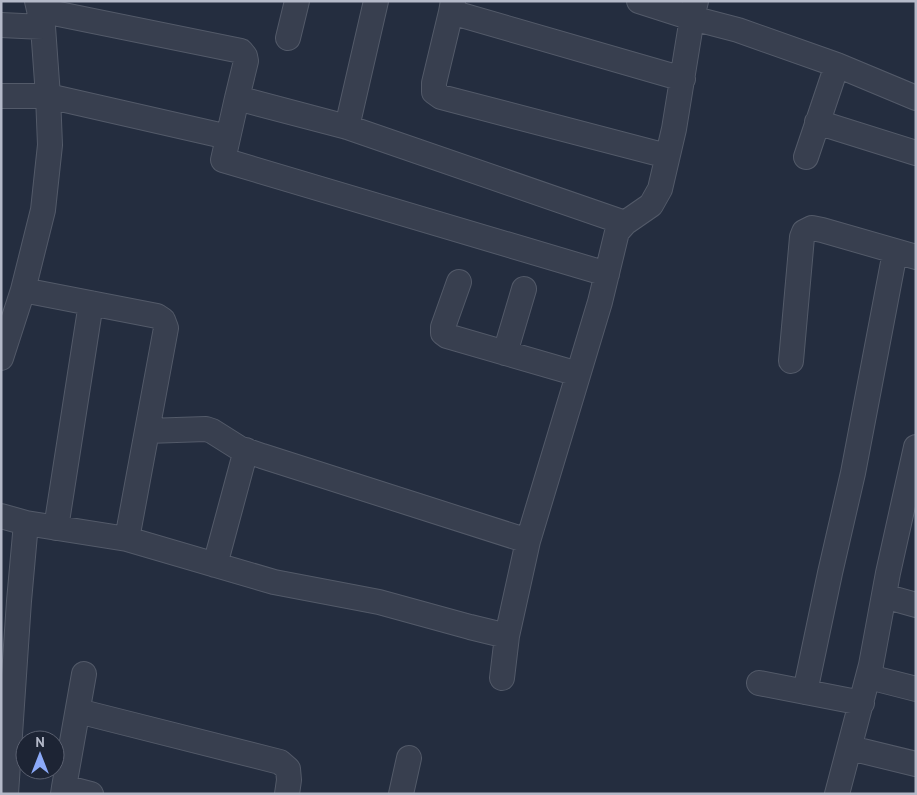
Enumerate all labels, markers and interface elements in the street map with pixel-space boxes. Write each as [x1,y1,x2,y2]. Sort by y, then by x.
north arrow [15,730,65,780]
text: N [35,733,45,751]

